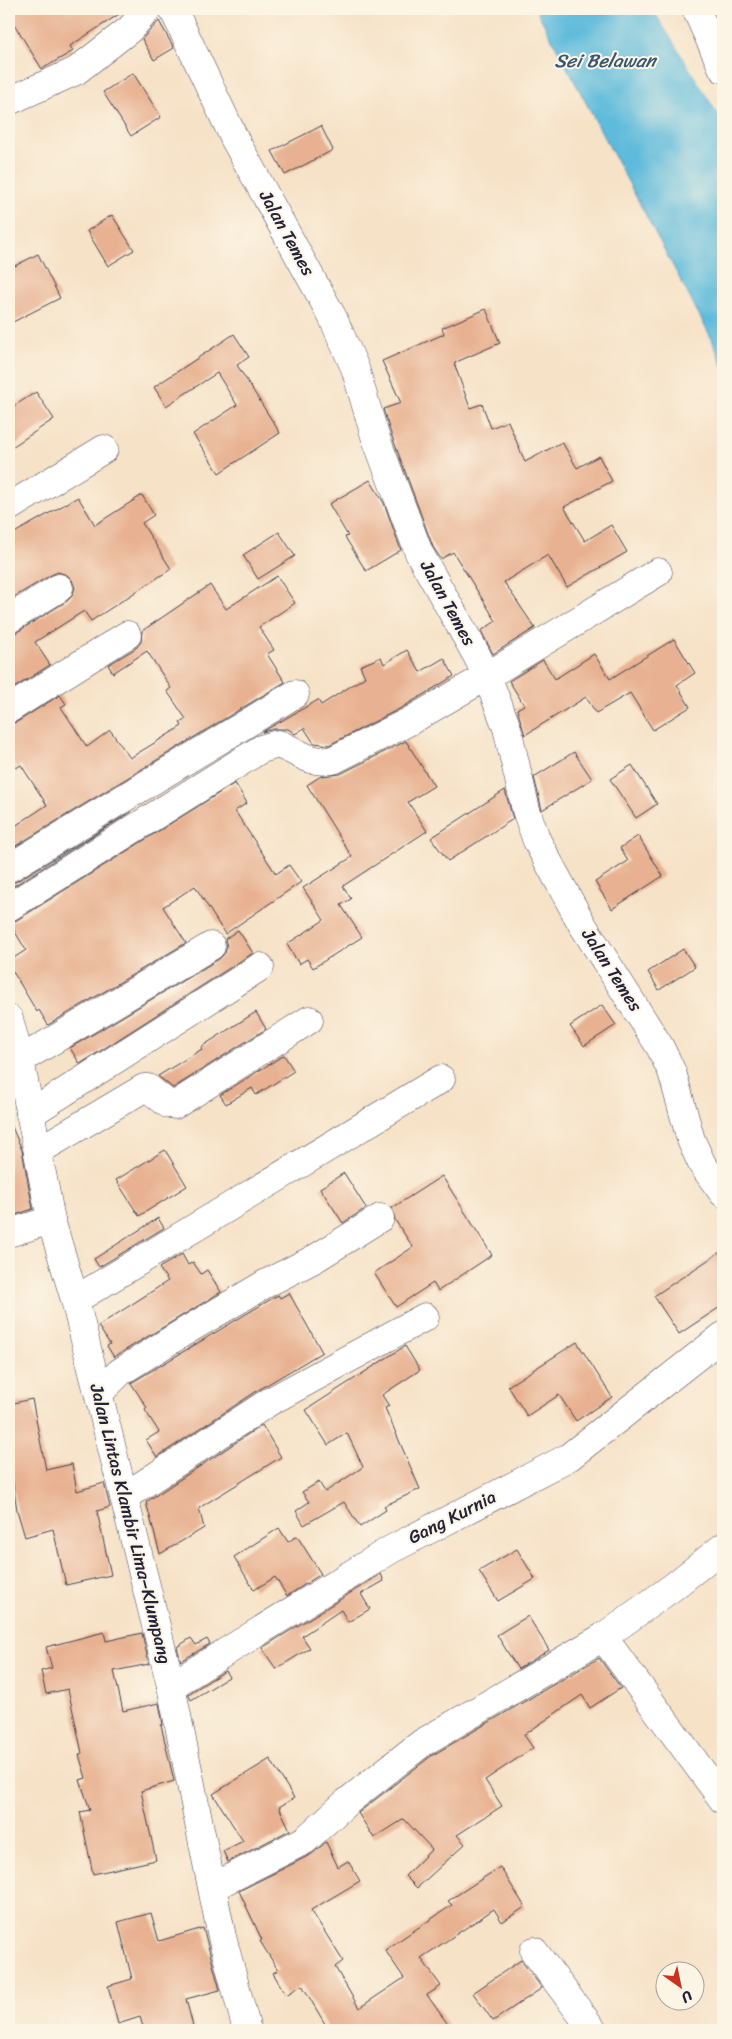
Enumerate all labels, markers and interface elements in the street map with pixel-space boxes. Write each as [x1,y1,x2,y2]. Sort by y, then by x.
water label: Sei Belawan [554,44,658,77]
street label: Jalan Temes [250,183,324,282]
street label: Jalan Temes [411,553,485,652]
street label: Jalan Temes [572,921,651,1019]
street label: Jalan Lintas Klambir Lima–Klumpang [80,1380,181,1667]
street label: Gang Kurnia [402,1481,502,1553]
north arrow [654,1962,704,2012]
text: U [676,1983,698,2010]

